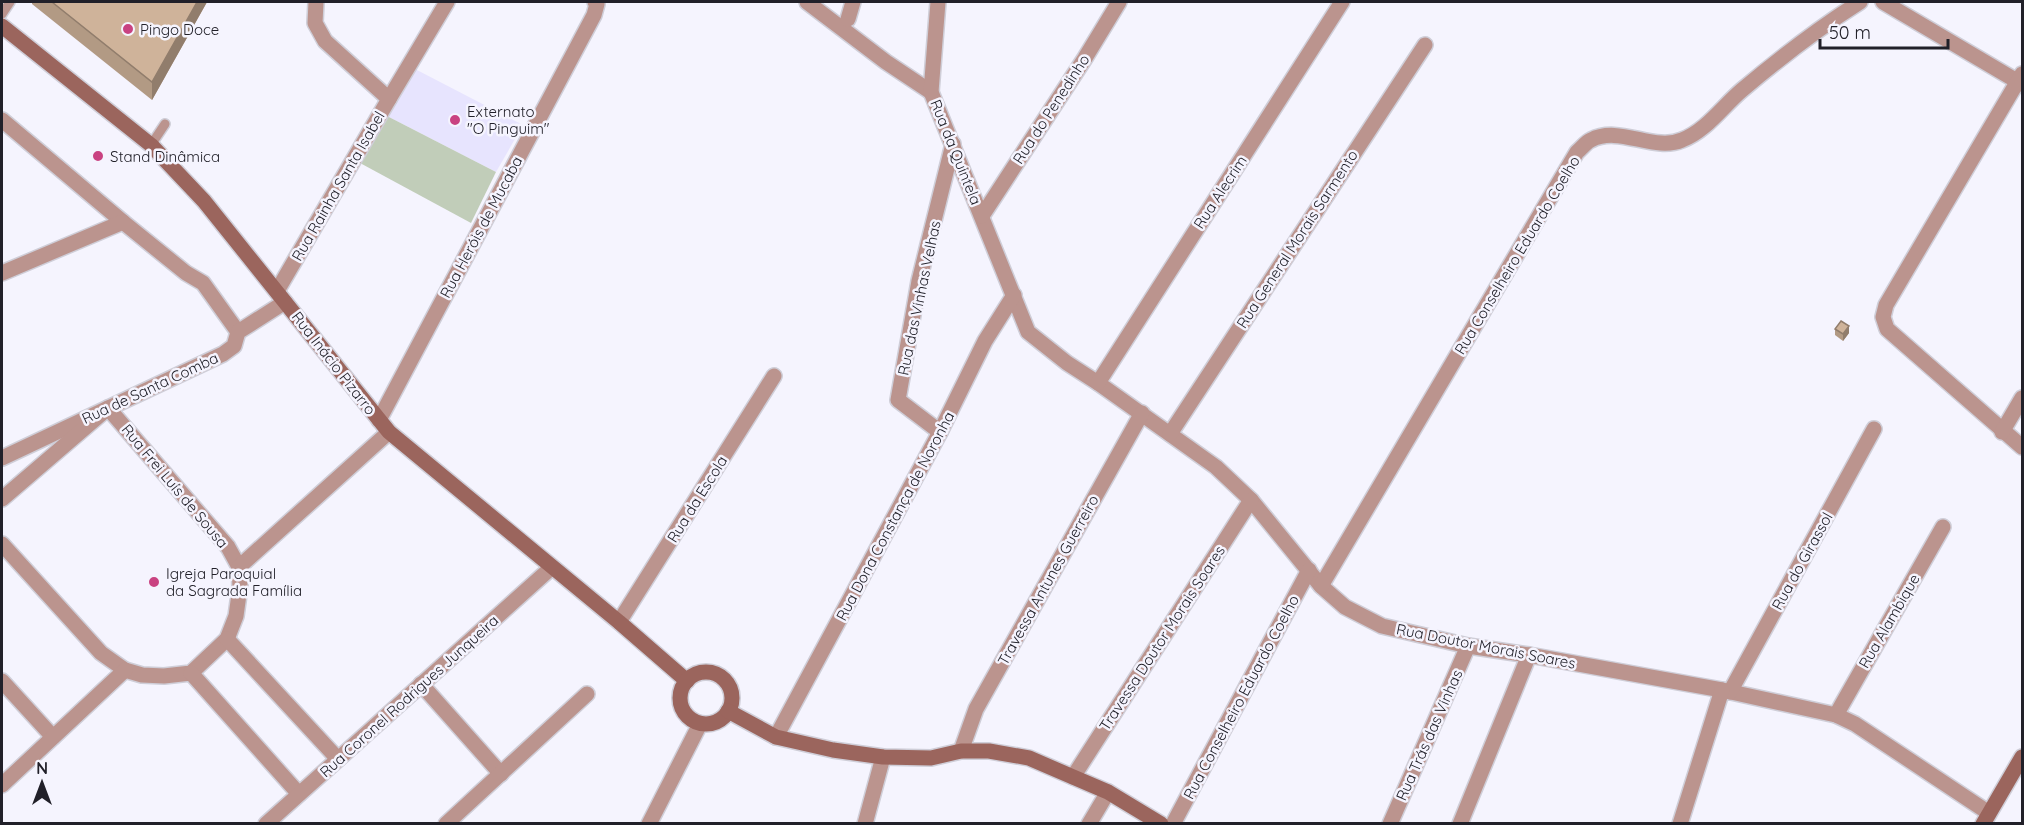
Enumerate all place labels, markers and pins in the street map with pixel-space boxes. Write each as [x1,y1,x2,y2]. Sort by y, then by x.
place label: Pingo Doce [140,20,219,39]
marker: Pingo Doce [121,22,135,36]
place label: Externato "O Pinguim" [467,102,550,138]
marker: Externato "O Pinguim" [448,113,462,127]
place label: Stand Dinâmica [110,147,220,166]
marker: Stand Dinâmica [91,149,105,163]
place label: Igreja Paroquial da Sagrada Família [166,564,302,600]
marker: Igreja Paroquial da Sagrada Família [147,575,161,589]

